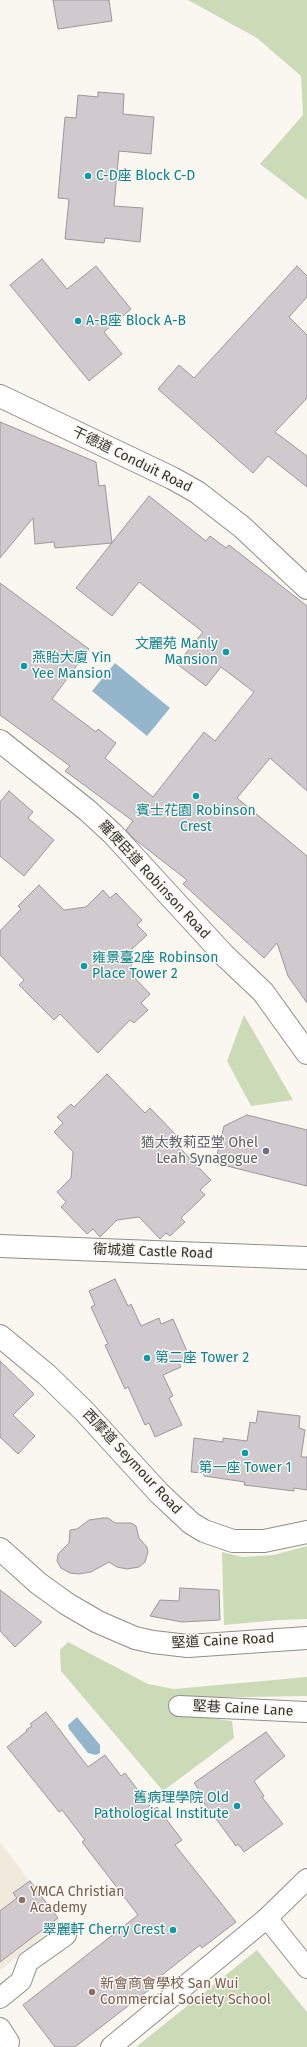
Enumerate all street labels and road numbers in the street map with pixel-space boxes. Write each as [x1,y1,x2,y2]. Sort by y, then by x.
street label: 干德道 Conduit Road [69,424,195,496]
street label: 羅便臣道 Robinson Road [95,817,213,943]
street label: 衛城道 Castle Road [93,1242,213,1262]
street label: 西摩道 Seymour Road [79,1406,185,1518]
street label: 堅道 Caine Road [171,1630,275,1652]
street label: 堅巷 Caine Lane [192,1698,294,1720]

